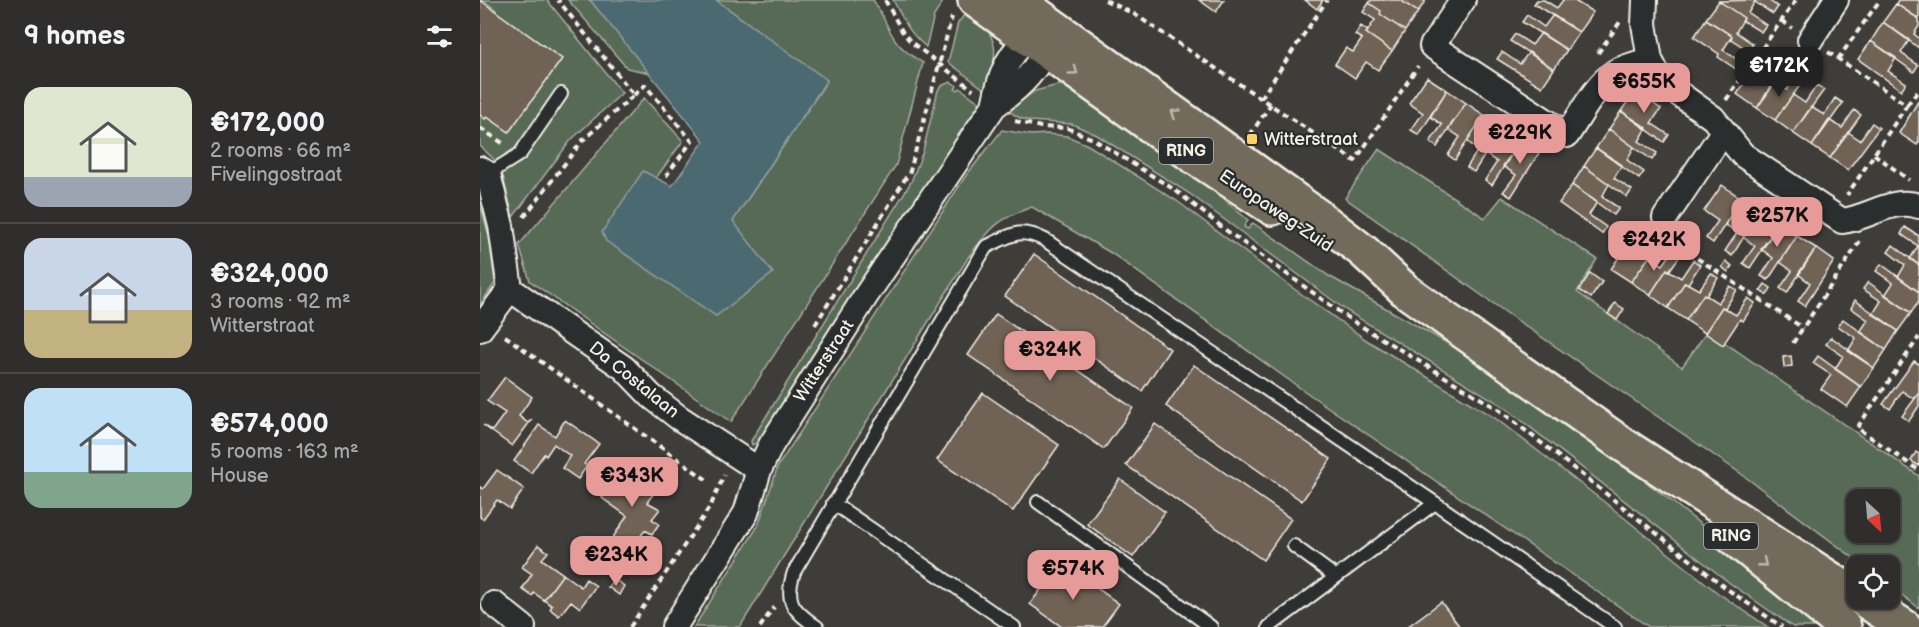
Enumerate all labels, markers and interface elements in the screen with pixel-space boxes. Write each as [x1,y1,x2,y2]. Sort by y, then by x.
icon: filters [423,20,456,53]
text: 9 homes [24,21,125,52]
pin: €172K [1737,47,1821,98]
text: €172K [1749,54,1809,78]
pin: €655K [1602,63,1686,114]
one-way arrow [1067,64,1078,75]
text: €655K [1612,70,1676,94]
text: €172,000 [210,108,325,139]
one-way arrow [1170,109,1181,120]
icon: home [72,111,144,183]
pin: €229K [1478,114,1562,165]
text: €229K [1488,121,1552,145]
place label: Witterstraat [1264,129,1358,150]
marker: Witterstraat [1245,132,1259,146]
road number: RING [1159,138,1213,164]
text: 2 rooms · 66 m² [210,139,351,163]
text: Fivelingostraat [210,163,342,187]
street label: Europaweg-Zuid [1215,165,1337,257]
pin: €257K [1735,197,1819,248]
text: €257K [1745,204,1809,228]
pin: €242K [1612,221,1696,272]
text: €242K [1622,228,1686,252]
text: €324,000 [210,259,329,290]
icon: home [72,262,144,334]
text: 3 rooms · 92 m² [210,290,351,314]
text: Witterstraat [210,314,314,338]
street label: Witterstraat [790,316,859,406]
pin: €324K [1008,331,1092,382]
street label: Da Costalaan [585,337,683,423]
text: €324K [1018,338,1082,362]
text: €574,000 [210,409,329,440]
icon: home [72,412,144,484]
text: 5 rooms · 163 m² [210,440,359,464]
pin: €343K [590,457,674,508]
text: House [210,464,269,488]
text: €343K [600,464,664,488]
north arrow [1846,489,1900,543]
map controls [1846,489,1900,609]
road number: RING [1704,523,1758,549]
pin: €234K [574,536,658,587]
text: €234K [584,543,648,567]
pin: €574K [1031,550,1115,601]
button: locate [1846,555,1900,609]
one-way arrow [1756,556,1767,567]
text: €574K [1041,557,1105,581]

